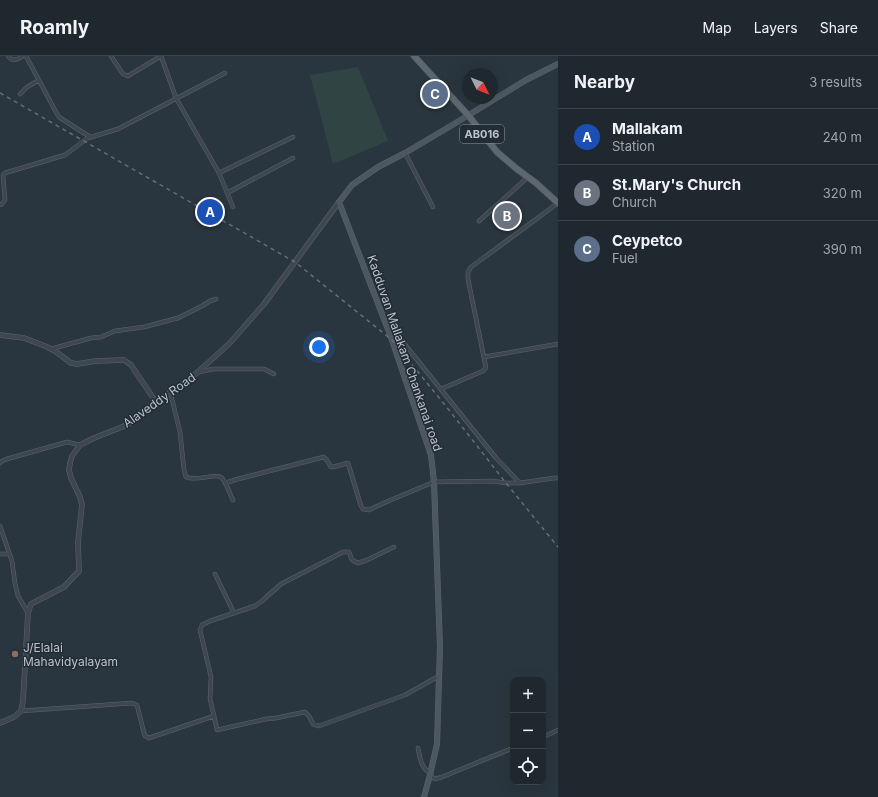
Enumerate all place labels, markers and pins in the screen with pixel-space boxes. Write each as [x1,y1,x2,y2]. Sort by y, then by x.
pin: C [422,79,448,109]
pin: A [197,197,223,227]
pin: B [494,201,520,231]
place label: J/Elalai Mahavidyalayam [23,640,118,669]
marker: J/Elalai Mahavidyalayam [10,649,20,659]

